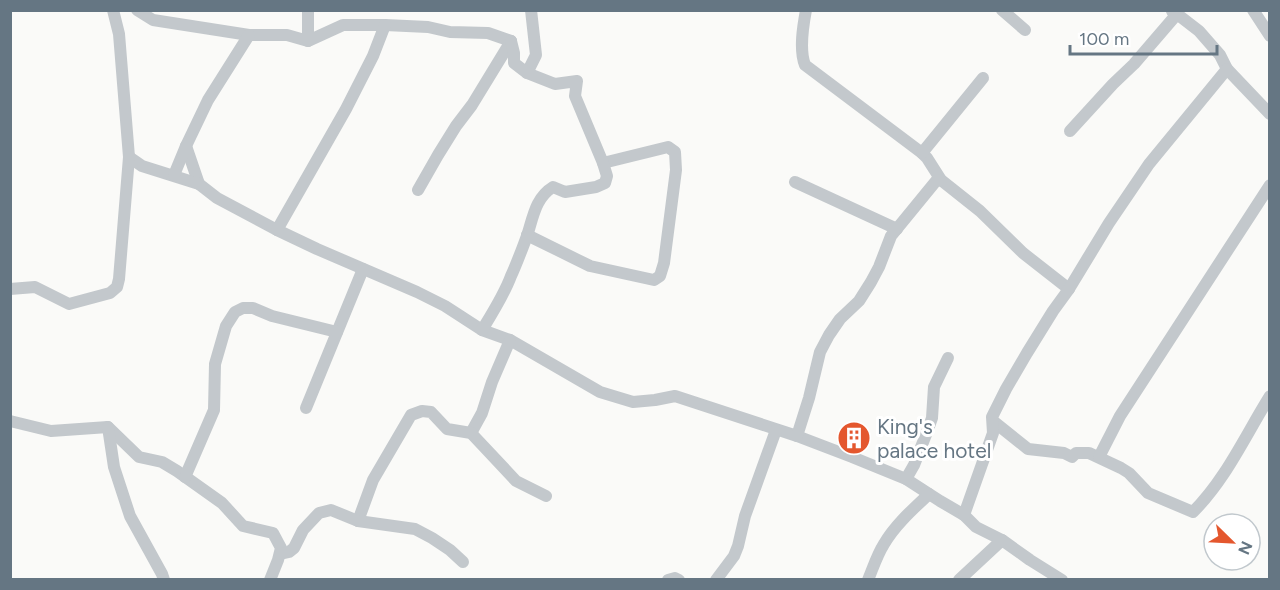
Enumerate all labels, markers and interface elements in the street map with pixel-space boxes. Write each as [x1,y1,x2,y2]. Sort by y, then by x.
scale bar [1070,18,1217,56]
text: 100 m [1079,28,1129,50]
place label: King's palace hotel [877,414,991,463]
building icon: King's palace hotel [836,420,872,456]
north arrow [1202,512,1262,572]
text: N [1234,538,1256,557]

